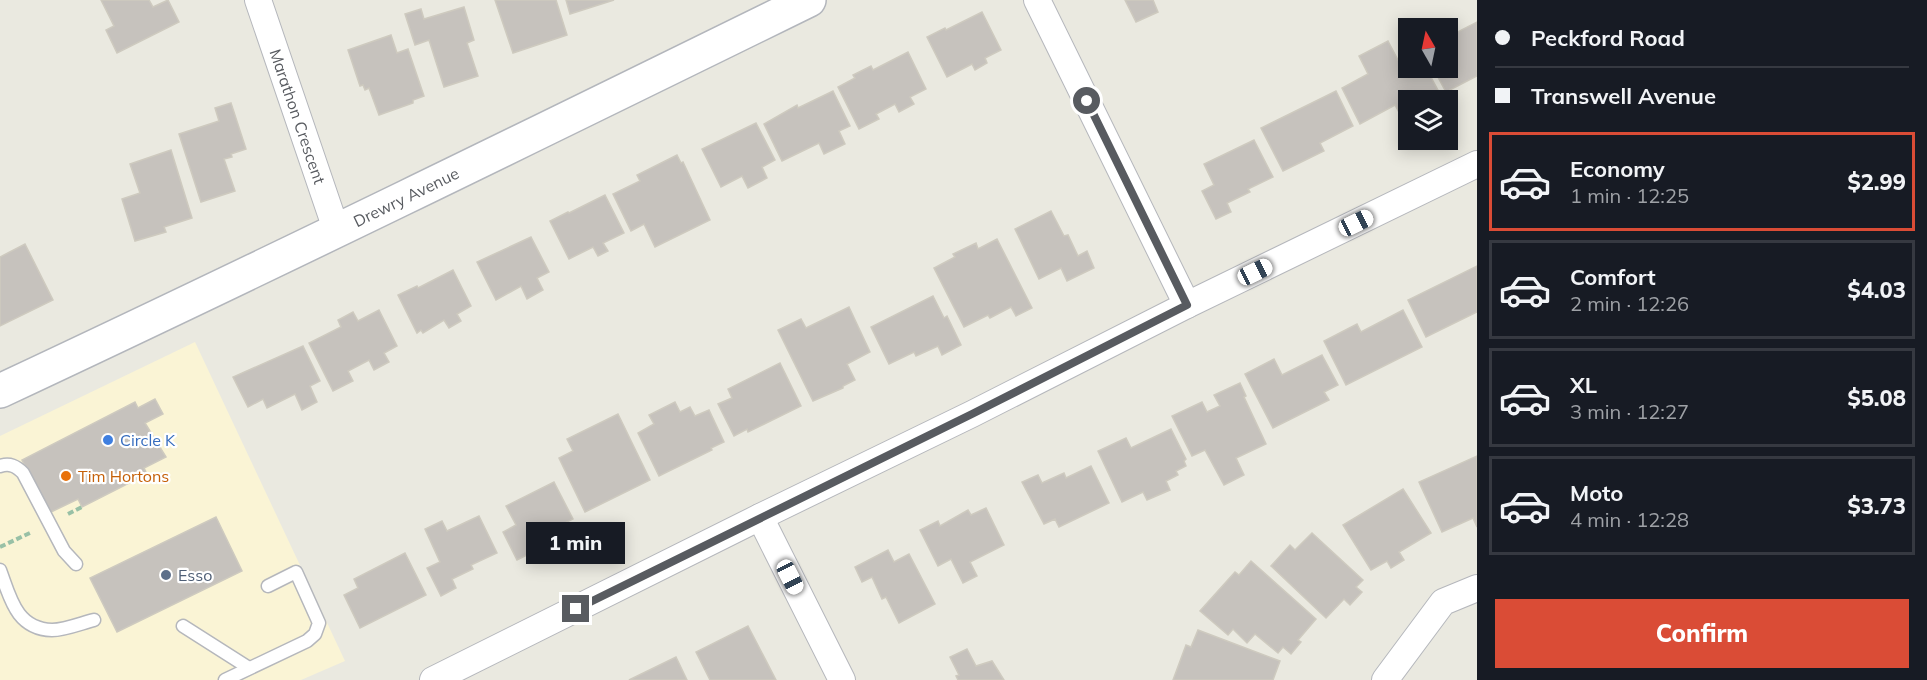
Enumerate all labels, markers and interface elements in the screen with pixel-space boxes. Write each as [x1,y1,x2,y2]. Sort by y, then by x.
north arrow [1398,18,1458,78]
map controls [1398,18,1458,150]
text: Peckford Road [1531,24,1685,52]
street label: Marathon Crescent [265,46,330,187]
text: Transwell Avenue [1531,82,1716,110]
route start [1073,87,1100,114]
button: layers [1398,90,1458,150]
icon: car [1498,155,1552,209]
text: Economy [1570,155,1665,183]
street label: Drewry Avenue [350,163,462,231]
text: $2.99 [1847,168,1906,196]
text: 1 min · 12:25 [1570,183,1689,208]
car [1336,207,1376,239]
car [1235,256,1275,288]
icon: car [1498,263,1552,317]
text: Comfort [1570,263,1656,291]
text: $4.03 [1847,276,1906,304]
text: 2 min · 12:26 [1570,291,1689,316]
icon: car [1498,371,1552,425]
text: XL [1570,371,1597,399]
text: $5.08 [1847,384,1906,412]
text: 3 min · 12:27 [1570,399,1689,424]
place label: Circle K [120,430,176,450]
marker: Circle K [101,433,115,447]
place label: Tim Hortons [78,466,169,486]
marker: Tim Hortons [59,469,73,483]
icon: car [1498,479,1552,533]
text: Moto [1570,479,1623,507]
text: $3.73 [1847,492,1906,520]
text: 4 min · 12:28 [1570,507,1689,532]
callout: 1 min [526,522,626,564]
text: 1 min [549,530,602,555]
car [774,557,806,597]
place label: Esso [178,565,212,585]
marker: Esso [159,568,173,582]
route end [562,595,589,622]
button: Confirm [1495,599,1909,668]

